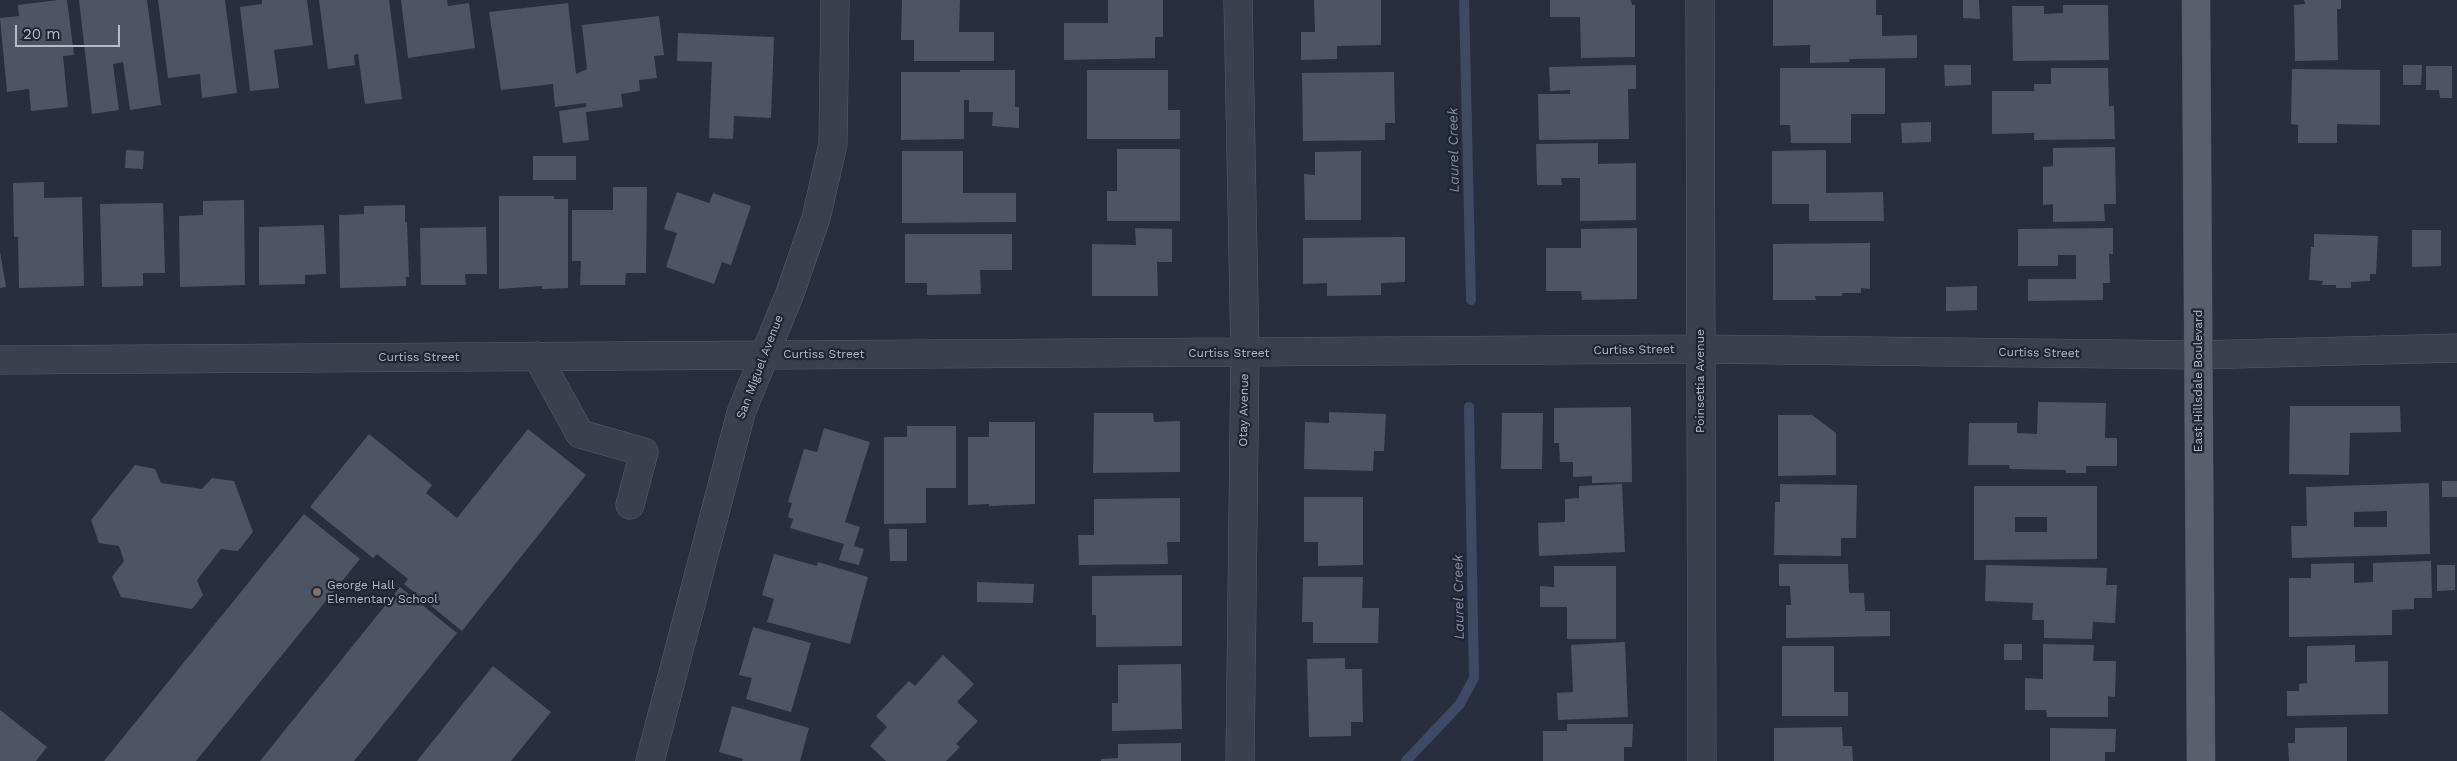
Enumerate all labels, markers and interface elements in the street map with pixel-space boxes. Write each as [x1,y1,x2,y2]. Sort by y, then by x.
scale bar [18,15,122,47]
text: 20 m [23,25,61,43]
water label: Laurel Creek [1445,107,1463,193]
street label: East Hillsdale Boulevard [2191,310,2205,452]
street label: San Miguel Avenue [734,313,786,421]
street label: Poinsettia Avenue [1693,329,1707,433]
street label: Curtiss Street [1593,342,1675,358]
street label: Curtiss Street [1998,345,2080,361]
street label: Curtiss Street [1188,346,1270,360]
street label: Curtiss Street [783,347,865,361]
street label: Curtiss Street [378,350,460,364]
street label: Otay Avenue [1236,373,1252,447]
water label: Laurel Creek [1450,554,1468,640]
place label: George Hall Elementary School [327,578,438,606]
marker: George Hall Elementary School [311,586,323,598]

